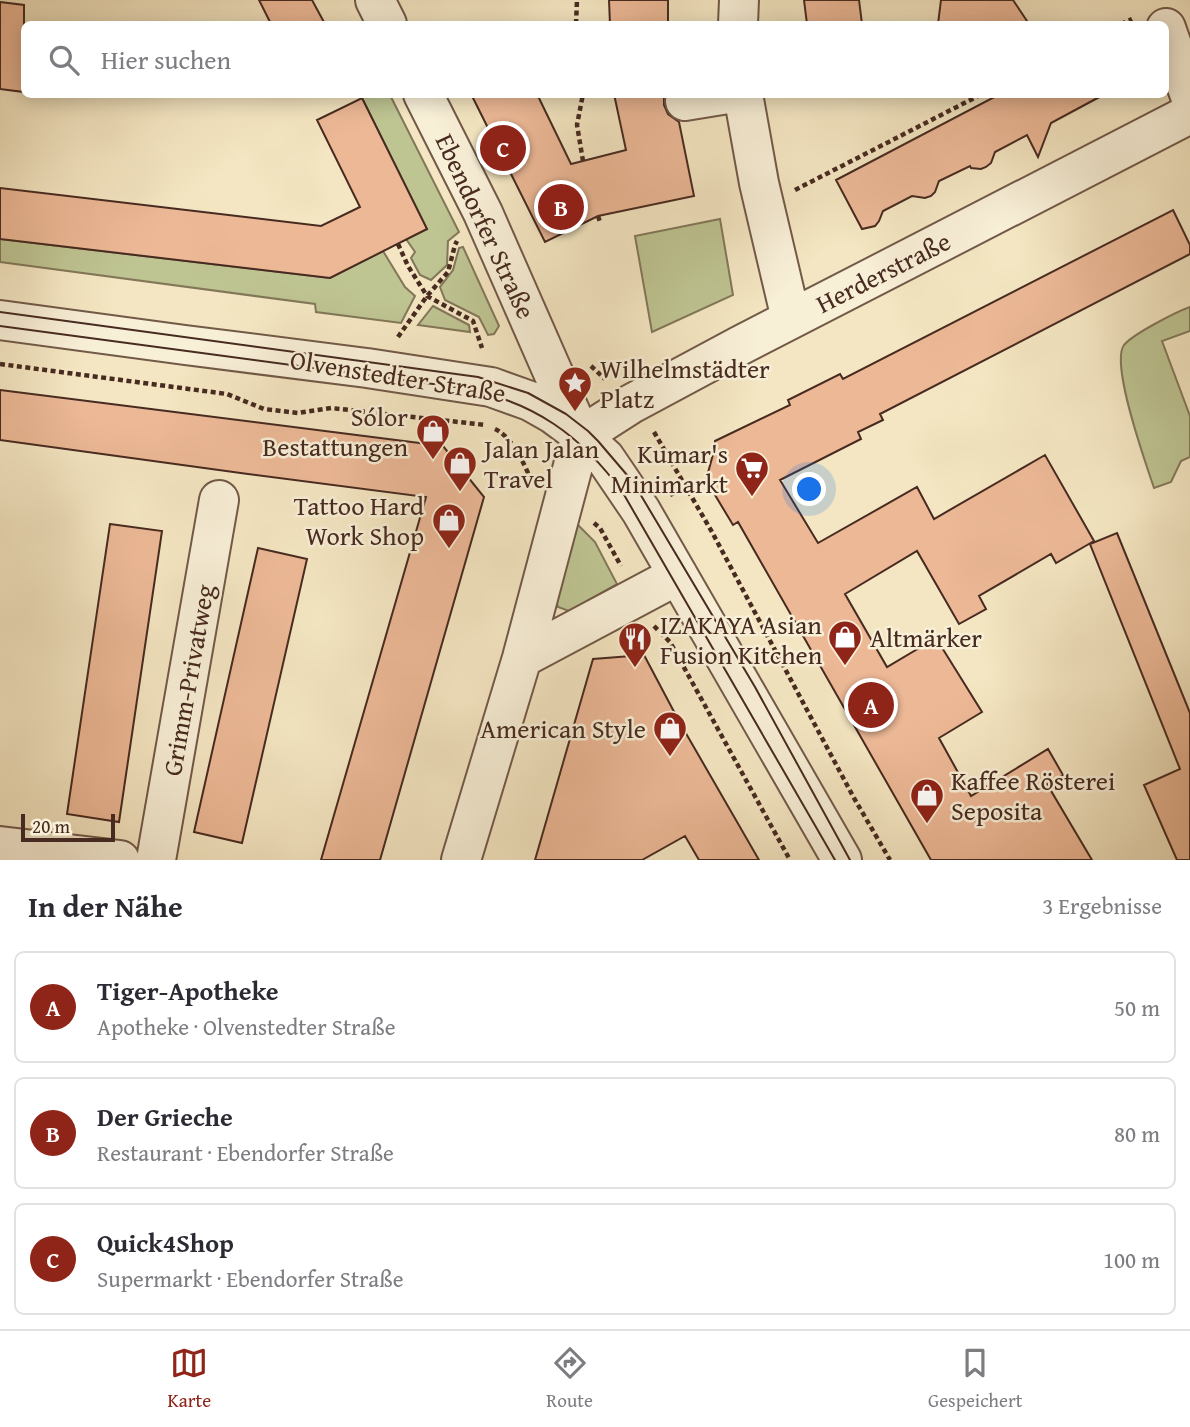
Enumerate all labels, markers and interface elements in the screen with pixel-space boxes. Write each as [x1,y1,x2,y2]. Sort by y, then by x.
search box [21,21,1169,98]
text: Hier suchen [101,40,231,79]
icon: search [45,41,83,79]
pin: C [480,122,526,174]
street label: Ebendorfer Straße [426,127,546,325]
pin: B [538,181,584,233]
street label: Herderstraße [809,221,957,323]
street label: Olvenstedter Straße [287,340,509,412]
place label: Wilhelmstädter Platz [600,349,770,418]
place icon: Wilhelmstädter Platz [556,364,594,413]
place label: Sólor Bestattungen [263,397,408,466]
shop icon: Sólor Bestattungen [414,412,452,461]
place label: Jalan Jalan Travel [481,429,599,498]
place label: Kumar's Minimarkt [611,434,728,503]
shop icon: Jalan Jalan Travel [441,444,479,493]
supermarket icon: Kumar's Minimarkt [733,449,771,498]
your location [792,472,826,506]
place label: Tattoo Hard Work Shop [294,486,424,555]
shop icon: Tattoo Hard Work Shop [430,501,468,550]
street label: Grimm-Privatweg [152,581,224,779]
place label: IZAKAYA Asian Fusion Kitchen [660,605,823,674]
shop icon: Altmärker [826,618,864,667]
place label: Altmärker [870,618,982,657]
restaurant icon: IZAKAYA Asian Fusion Kitchen [616,620,654,669]
pin: A [848,679,894,731]
place label: American Style [480,709,646,748]
shop icon: American Style [651,709,689,758]
place label: Kaffee Rösterei Seposita [951,761,1115,830]
shop icon: Kaffee Rösterei Seposita [908,776,946,825]
scale bar [21,811,116,843]
text: 20 m [32,812,70,840]
text: In der Nähe [28,884,183,928]
text: 3 Ergebnisse [1042,889,1162,922]
text: Tiger-Apotheke [97,971,278,1010]
text: A [46,991,60,1024]
text: 50 m [1114,991,1160,1024]
text: Apotheke · Olvenstedter Straße [97,1010,395,1043]
text: Der Grieche [97,1097,233,1136]
text: B [46,1117,60,1150]
text: 80 m [1114,1117,1160,1150]
text: Restaurant · Ebendorfer Straße [97,1136,394,1169]
text: Quick4Shop [97,1223,234,1262]
text: C [46,1243,60,1276]
text: 100 m [1103,1243,1160,1276]
text: Supermarkt · Ebendorfer Straße [97,1262,403,1295]
tab: Karte [168,1344,211,1414]
tab: Route [546,1344,593,1414]
tab: Gespeichert [928,1344,1022,1414]

